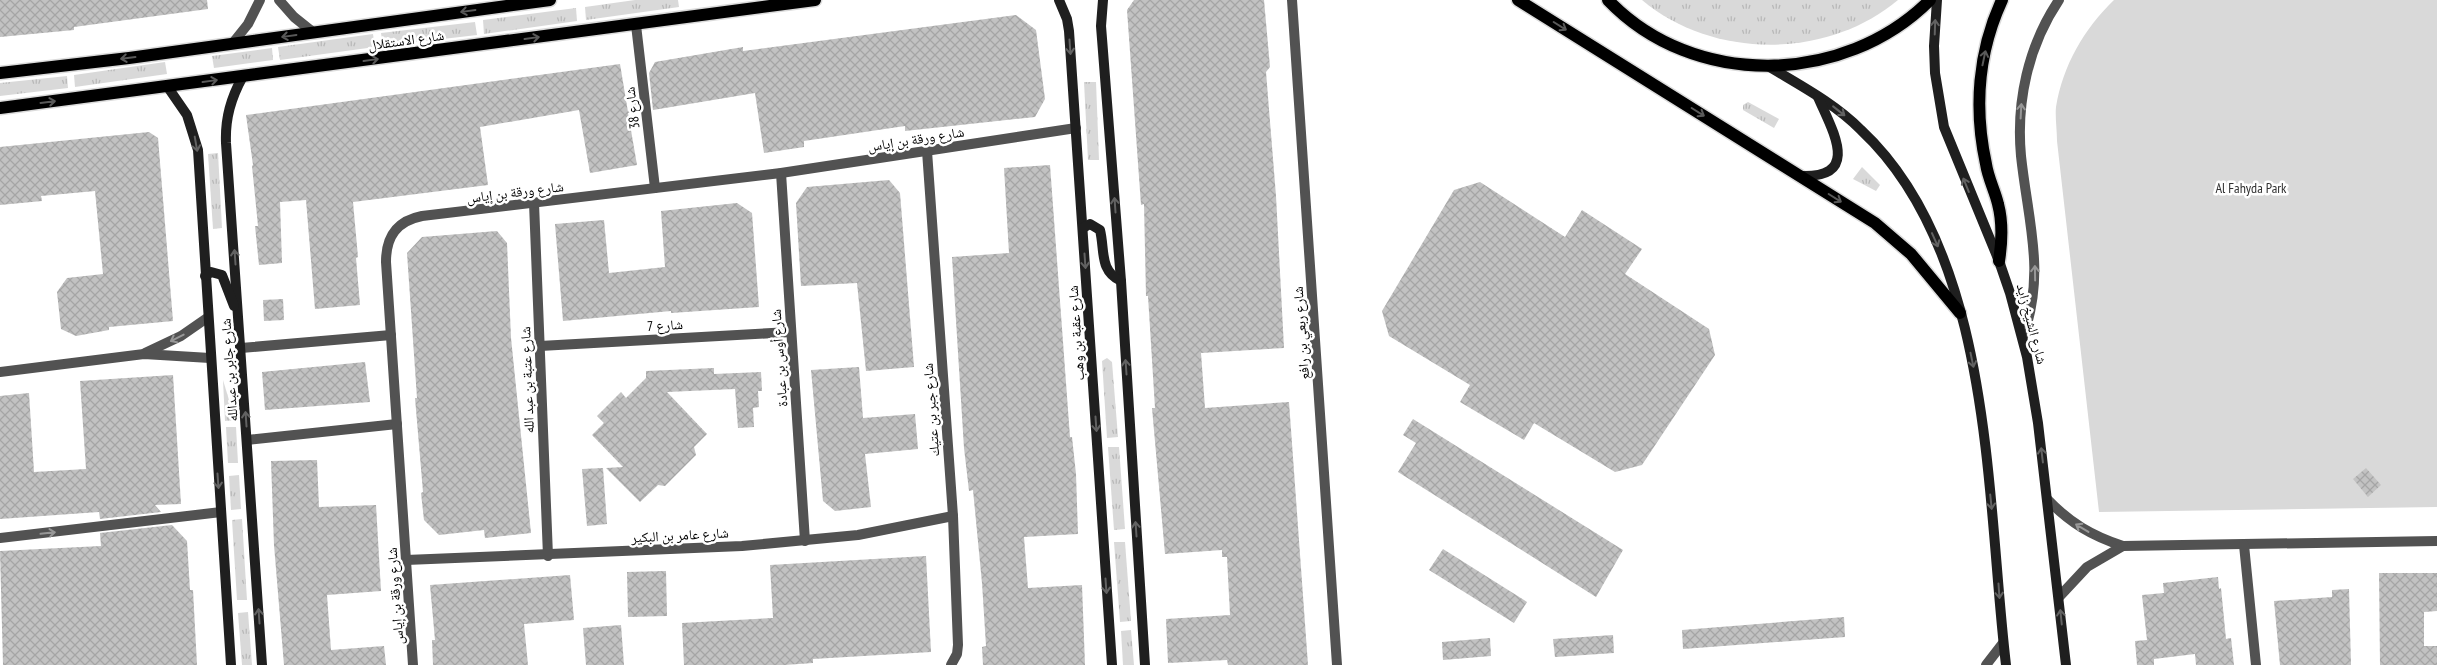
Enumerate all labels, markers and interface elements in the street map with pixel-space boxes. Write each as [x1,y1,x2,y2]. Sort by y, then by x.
one-way arrow [460,7,476,17]
one-way arrow [1930,19,1939,35]
one-way arrow [1552,21,1566,31]
street label: شارع الاستقلال [367,26,445,55]
one-way arrow [282,31,298,41]
one-way arrow [523,33,539,43]
one-way arrow [1066,39,1075,55]
one-way arrow [1979,51,1989,67]
one-way arrow [121,53,137,63]
one-way arrow [362,54,378,64]
one-way arrow [201,76,217,86]
street label: شارع 38 [620,86,644,130]
one-way arrow [40,97,56,107]
one-way arrow [2017,103,2026,119]
one-way arrow [1832,105,1845,116]
one-way arrow [1690,107,1704,117]
street label: شارع ورقة بن إياس [866,122,966,157]
one-way arrow [192,136,202,152]
street label: شارع ورقة بن إياس [465,177,565,208]
one-way arrow [1961,177,1970,192]
park label: Al Fahyda Park [2215,179,2287,197]
one-way arrow [1828,193,1842,203]
one-way arrow [1110,197,1120,213]
one-way arrow [1930,232,1940,247]
one-way arrow [230,249,239,265]
one-way arrow [1080,253,1090,269]
one-way arrow [2030,265,2040,281]
street label: شارع الشيخ زايد [2012,282,2051,367]
street label: شارع عقبة بن وهب [1064,285,1089,381]
street label: شارع ربعي بن رافع [1289,286,1316,380]
street label: شارع أوس بن عبادة [767,308,792,407]
street label: شارع 7 [647,315,683,336]
street label: شارع جابر بن عبدالله [216,318,243,422]
street label: شارع عتبة بن عبد الله [516,326,539,434]
one-way arrow [170,334,185,343]
one-way arrow [1968,351,1977,367]
one-way arrow [1121,359,1130,375]
street label: شارع جبر بن عتيك [919,363,944,457]
one-way arrow [241,412,250,428]
one-way arrow [1091,415,1100,431]
one-way arrow [2037,447,2047,463]
one-way arrow [214,473,223,489]
one-way arrow [1986,493,1996,509]
one-way arrow [1132,521,1141,537]
street label: شارع عامر بن البكير [630,523,729,548]
one-way arrow [2075,523,2089,533]
one-way arrow [40,528,56,538]
street label: شارع ورقة بن إياس [383,547,408,645]
one-way arrow [1102,577,1111,593]
one-way arrow [1994,583,2004,599]
one-way arrow [255,609,264,625]
one-way arrow [2056,609,2066,625]

